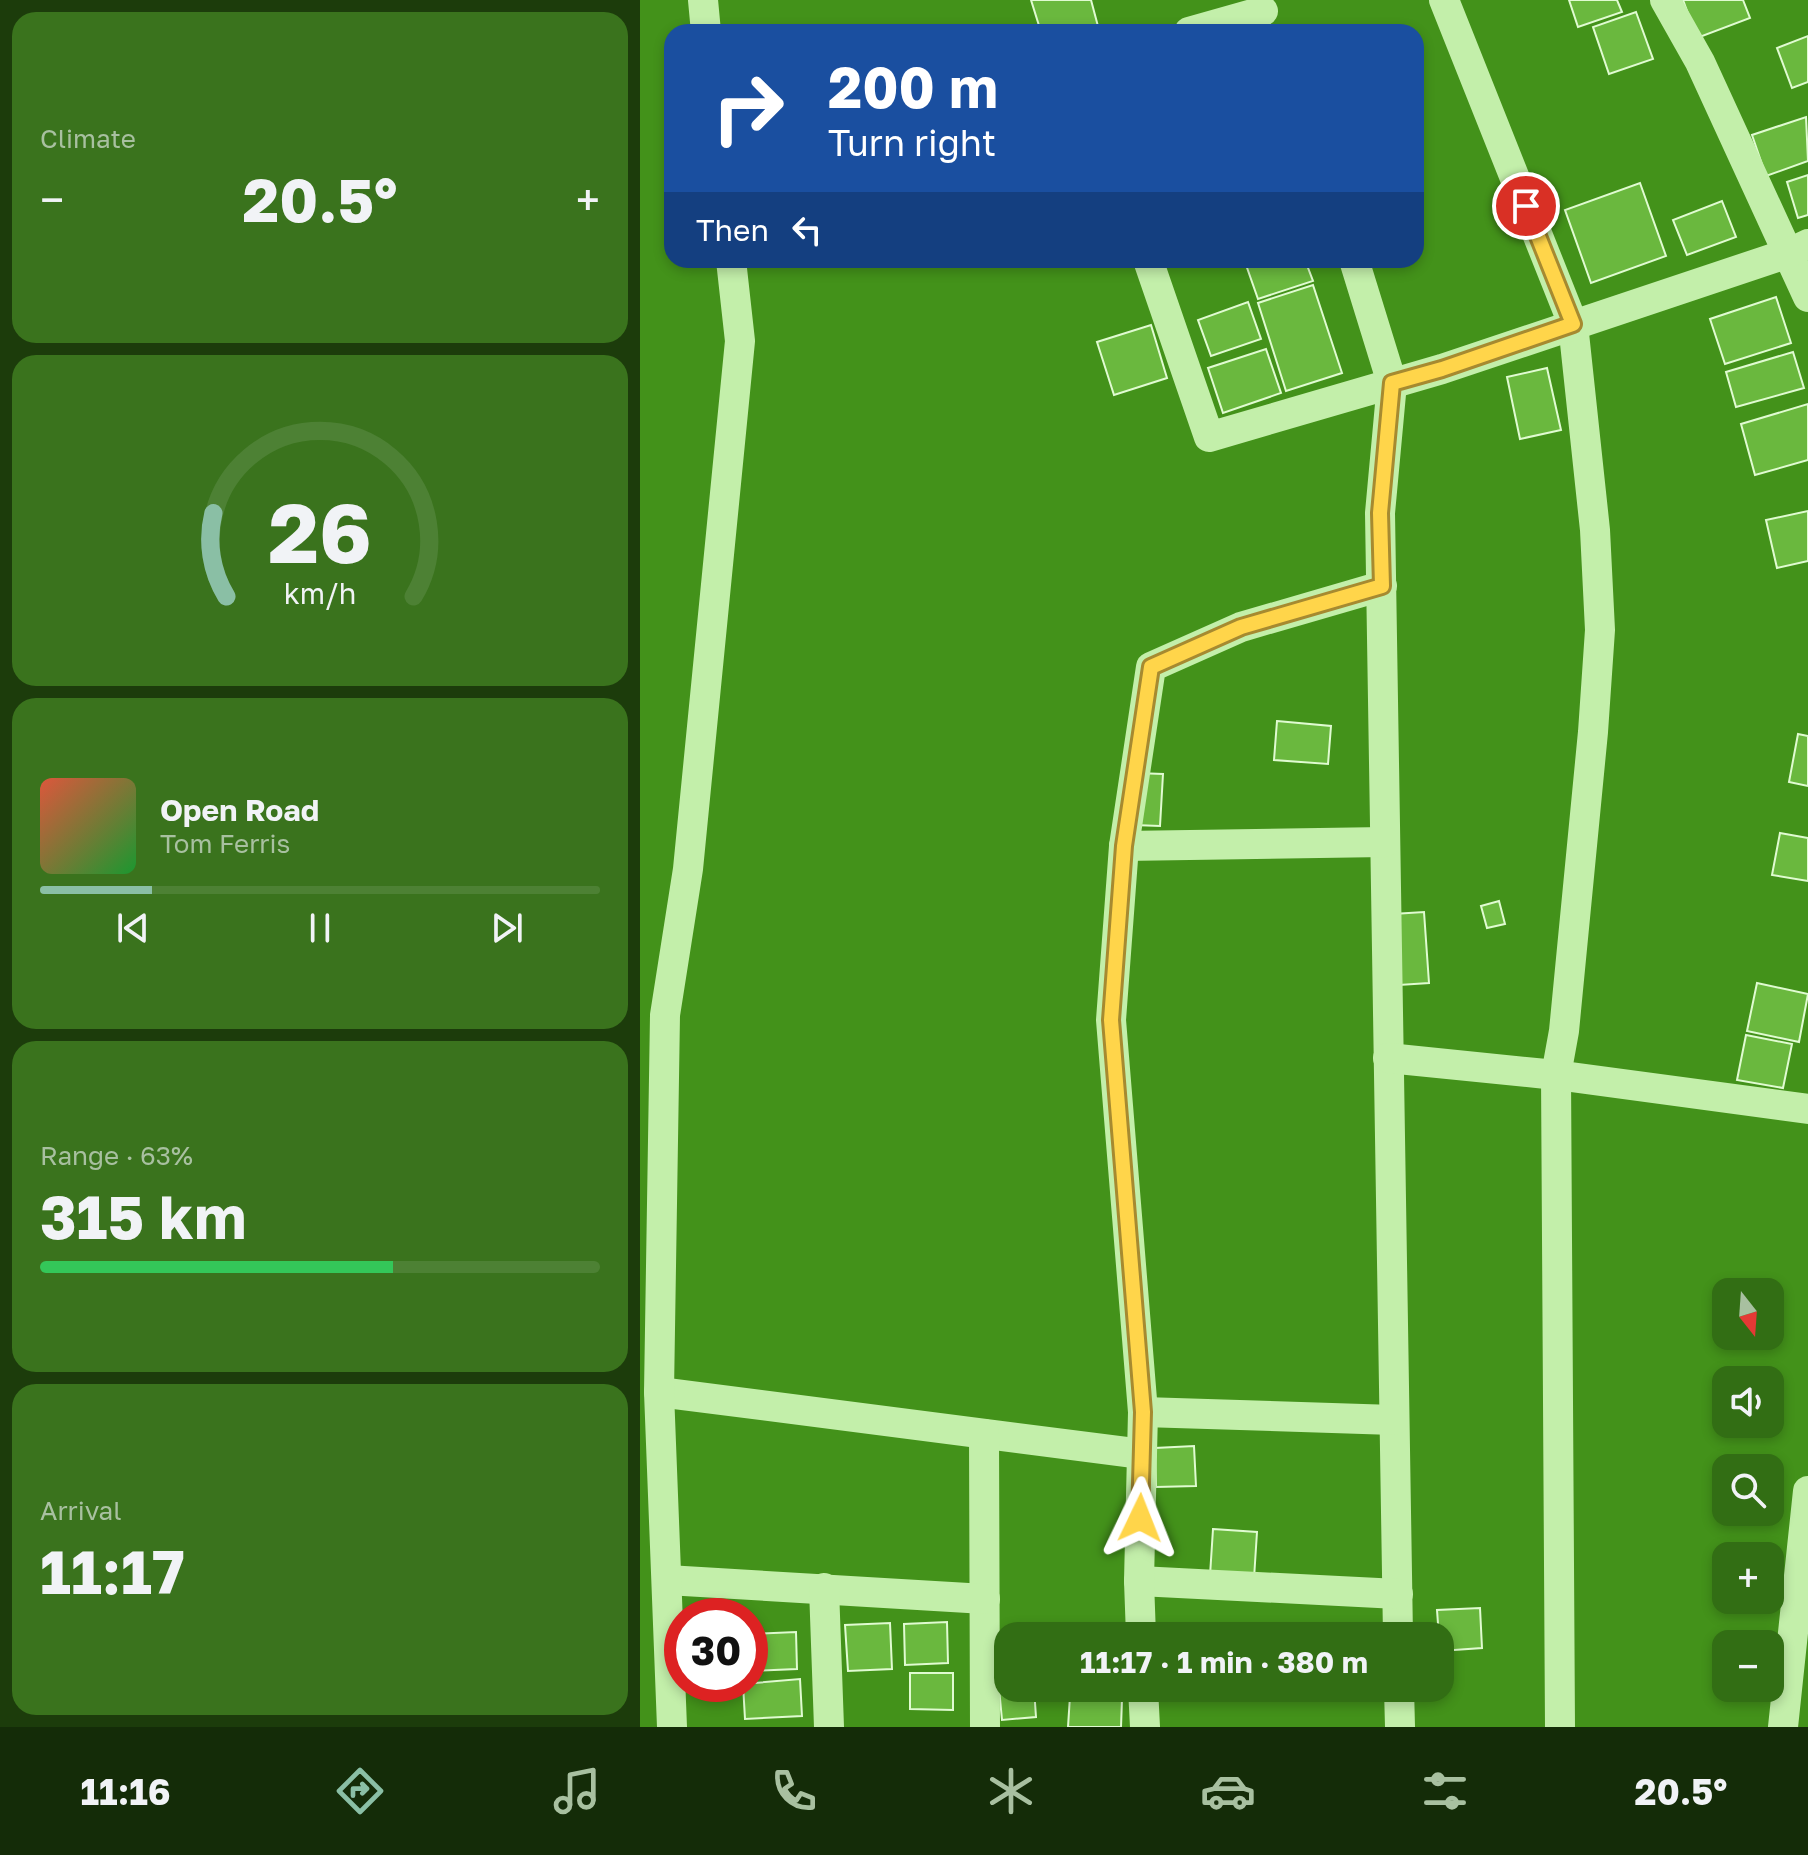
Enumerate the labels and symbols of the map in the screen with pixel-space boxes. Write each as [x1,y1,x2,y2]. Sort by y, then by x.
pin [1492,172,1560,240]
north arrow [1712,1278,1784,1350]
position arrow [1098,1476,1182,1560]
speed limit sign: 30 [664,1598,768,1702]

